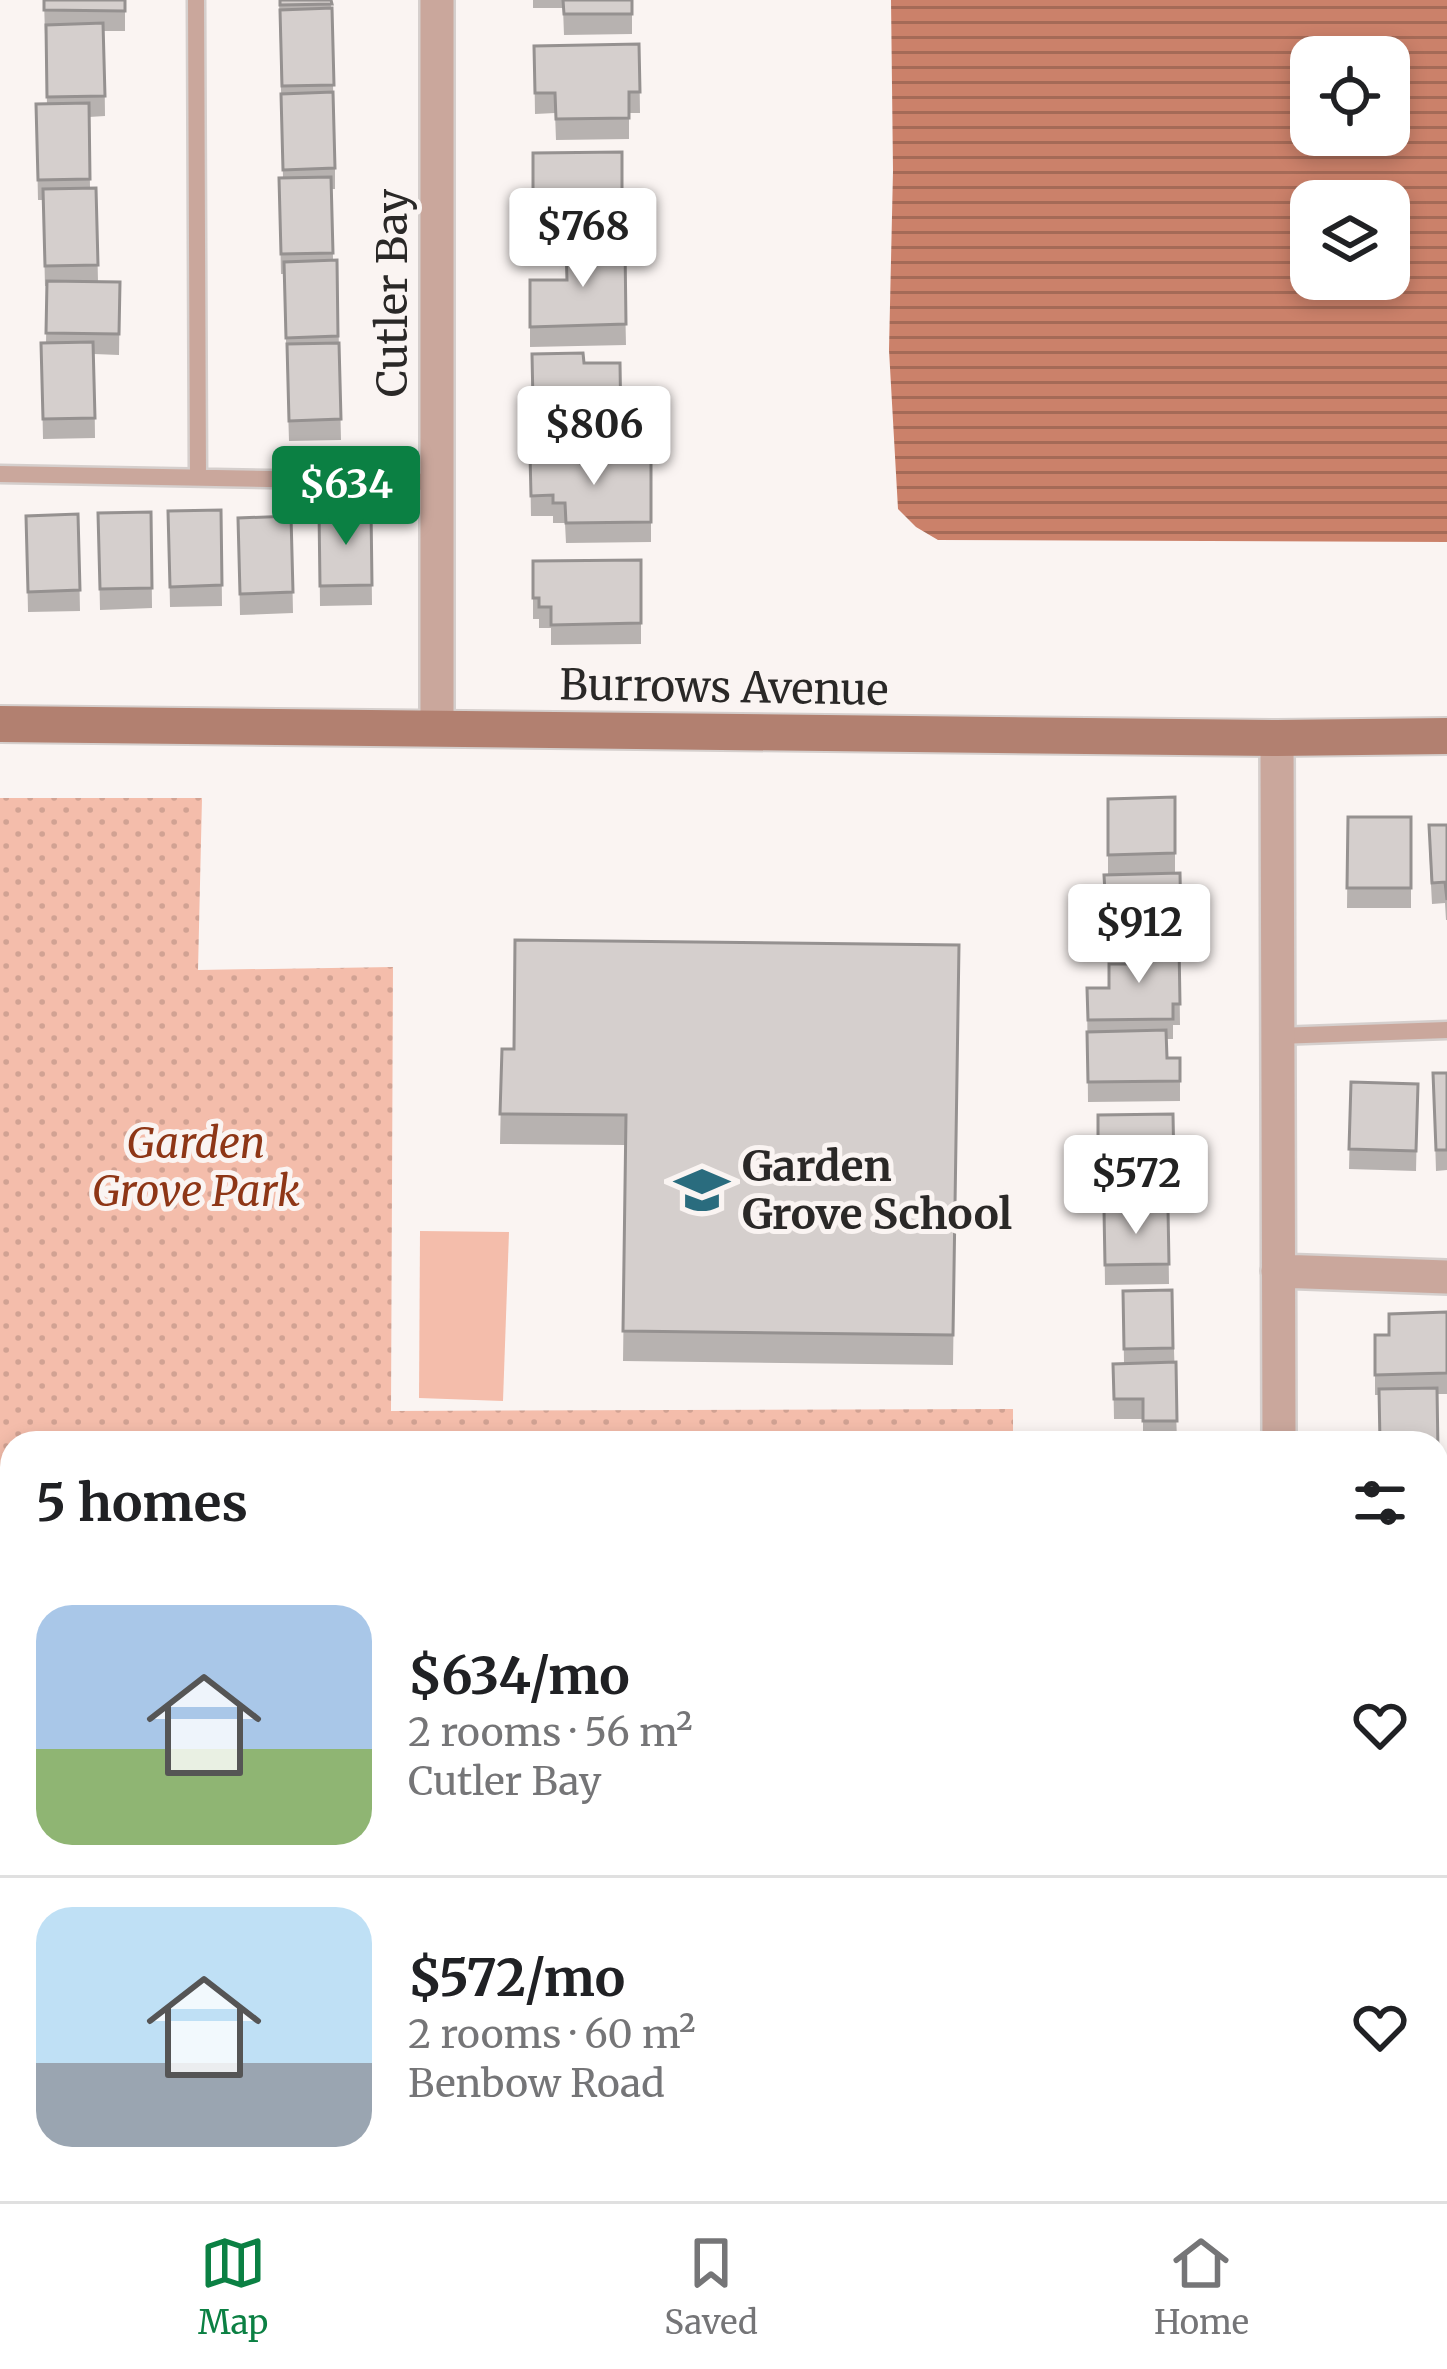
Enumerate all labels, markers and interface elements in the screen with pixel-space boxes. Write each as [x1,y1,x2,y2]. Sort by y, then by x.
map controls [1290,36,1410,300]
button: locate [1290,36,1410,156]
button: layers [1290,180,1410,300]
street label: Cutler Bay [366,188,418,397]
pin: $768 [512,188,654,290]
text: $768 [536,202,630,251]
pin: $806 [523,386,665,488]
text: $806 [544,400,644,449]
pin: $634 [275,446,417,548]
text: $634 [299,460,393,509]
street label: Burrows Avenue [559,658,889,716]
pin: $912 [1068,884,1210,986]
text: $912 [1095,898,1183,947]
park label: Garden Grove Park [92,1117,300,1217]
pin: $572 [1065,1135,1207,1237]
place label: Garden Grove School [742,1140,1012,1240]
text: $572 [1091,1149,1181,1198]
school or university icon: Garden Grove School [673,1161,731,1219]
icon: filters [1347,1470,1413,1536]
text: 5 homes [36,1471,248,1535]
text: $634/mo [408,1644,630,1708]
icon: home [132,1653,276,1797]
icon: heart [1347,1692,1413,1758]
text: 2 rooms · 56 m² [408,1708,693,1757]
text: Cutler Bay [408,1757,601,1806]
text: $572/mo [408,1946,625,2010]
icon: home [132,1955,276,2099]
icon: heart [1347,1994,1413,2060]
text: 2 rooms · 60 m² [408,2010,696,2059]
text: Benbow Road [408,2059,665,2108]
tab: Map [198,2230,268,2343]
tab: Saved [664,2230,758,2343]
tab: Home [1154,2230,1249,2343]

